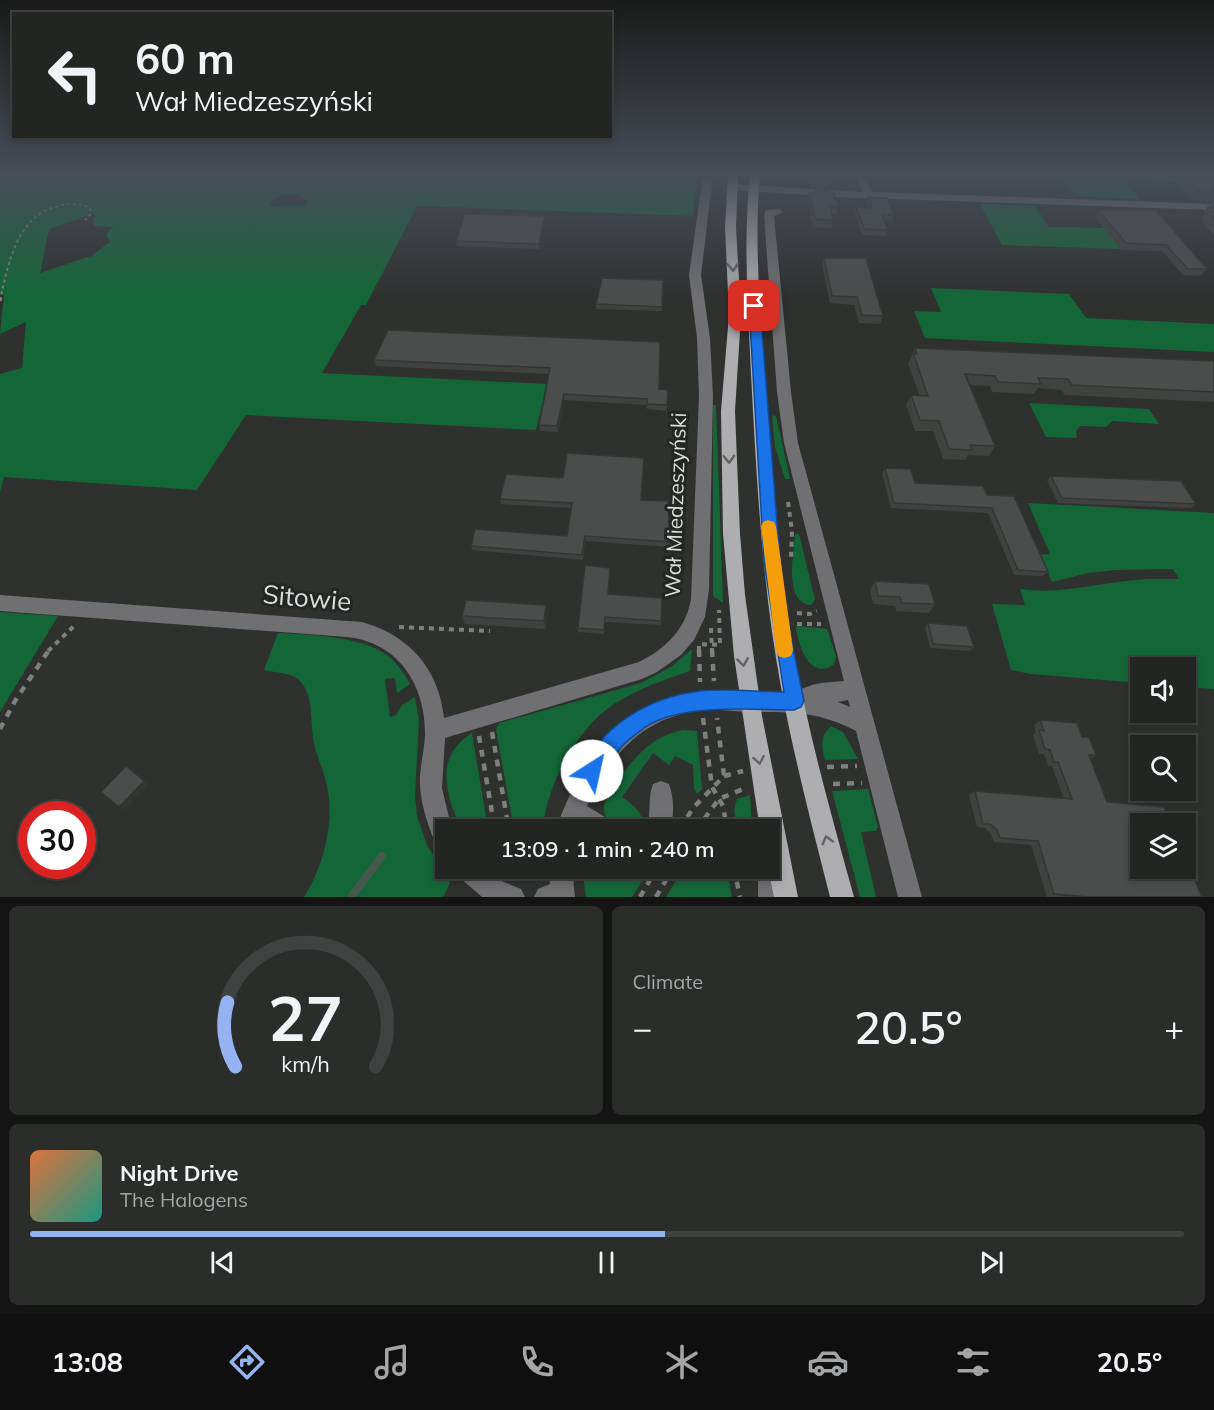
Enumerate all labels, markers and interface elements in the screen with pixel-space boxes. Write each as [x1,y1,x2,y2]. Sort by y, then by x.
text: 60 m [135,32,235,85]
icon: left [36,36,114,114]
text: Wał Miedzeszyński [135,84,373,118]
one-way arrow [727,262,740,271]
pin [728,280,779,331]
icon: arrive [737,289,770,322]
street label: Wał Miedzeszyński [659,412,691,598]
one-way arrow [723,454,736,463]
street label: Sitowie [261,577,353,618]
map controls [1130,657,1196,879]
button: sound [1130,657,1196,723]
one-way arrow [737,658,749,667]
button: search [1130,735,1196,801]
position arrow [560,739,624,803]
one-way arrow [752,754,765,764]
speed limit sign: 30 [18,801,96,879]
button: layers [1130,813,1196,879]
text: 13:09 · 1 min · 240 m [500,835,715,863]
one-way arrow [821,836,834,846]
text: Climate [633,969,703,994]
text: 27 [268,978,343,1057]
text: 20.5° [854,999,963,1055]
text: − [633,1007,652,1048]
text: + [1164,1007,1184,1048]
text: km/h [281,1051,330,1078]
text: Night Drive [120,1159,239,1187]
text: The Halogens [120,1187,248,1212]
icon: previous [206,1246,239,1279]
icon: pause [590,1246,623,1279]
icon: next [975,1246,1008,1279]
icon: directions [226,1341,268,1383]
icon: music [371,1341,413,1383]
icon: phone [516,1341,558,1383]
icon: climate [661,1341,703,1383]
icon: car [807,1341,849,1383]
icon: filters [952,1341,994,1383]
text: 13:08 [52,1345,123,1379]
text: 20.5° [1097,1345,1162,1379]

